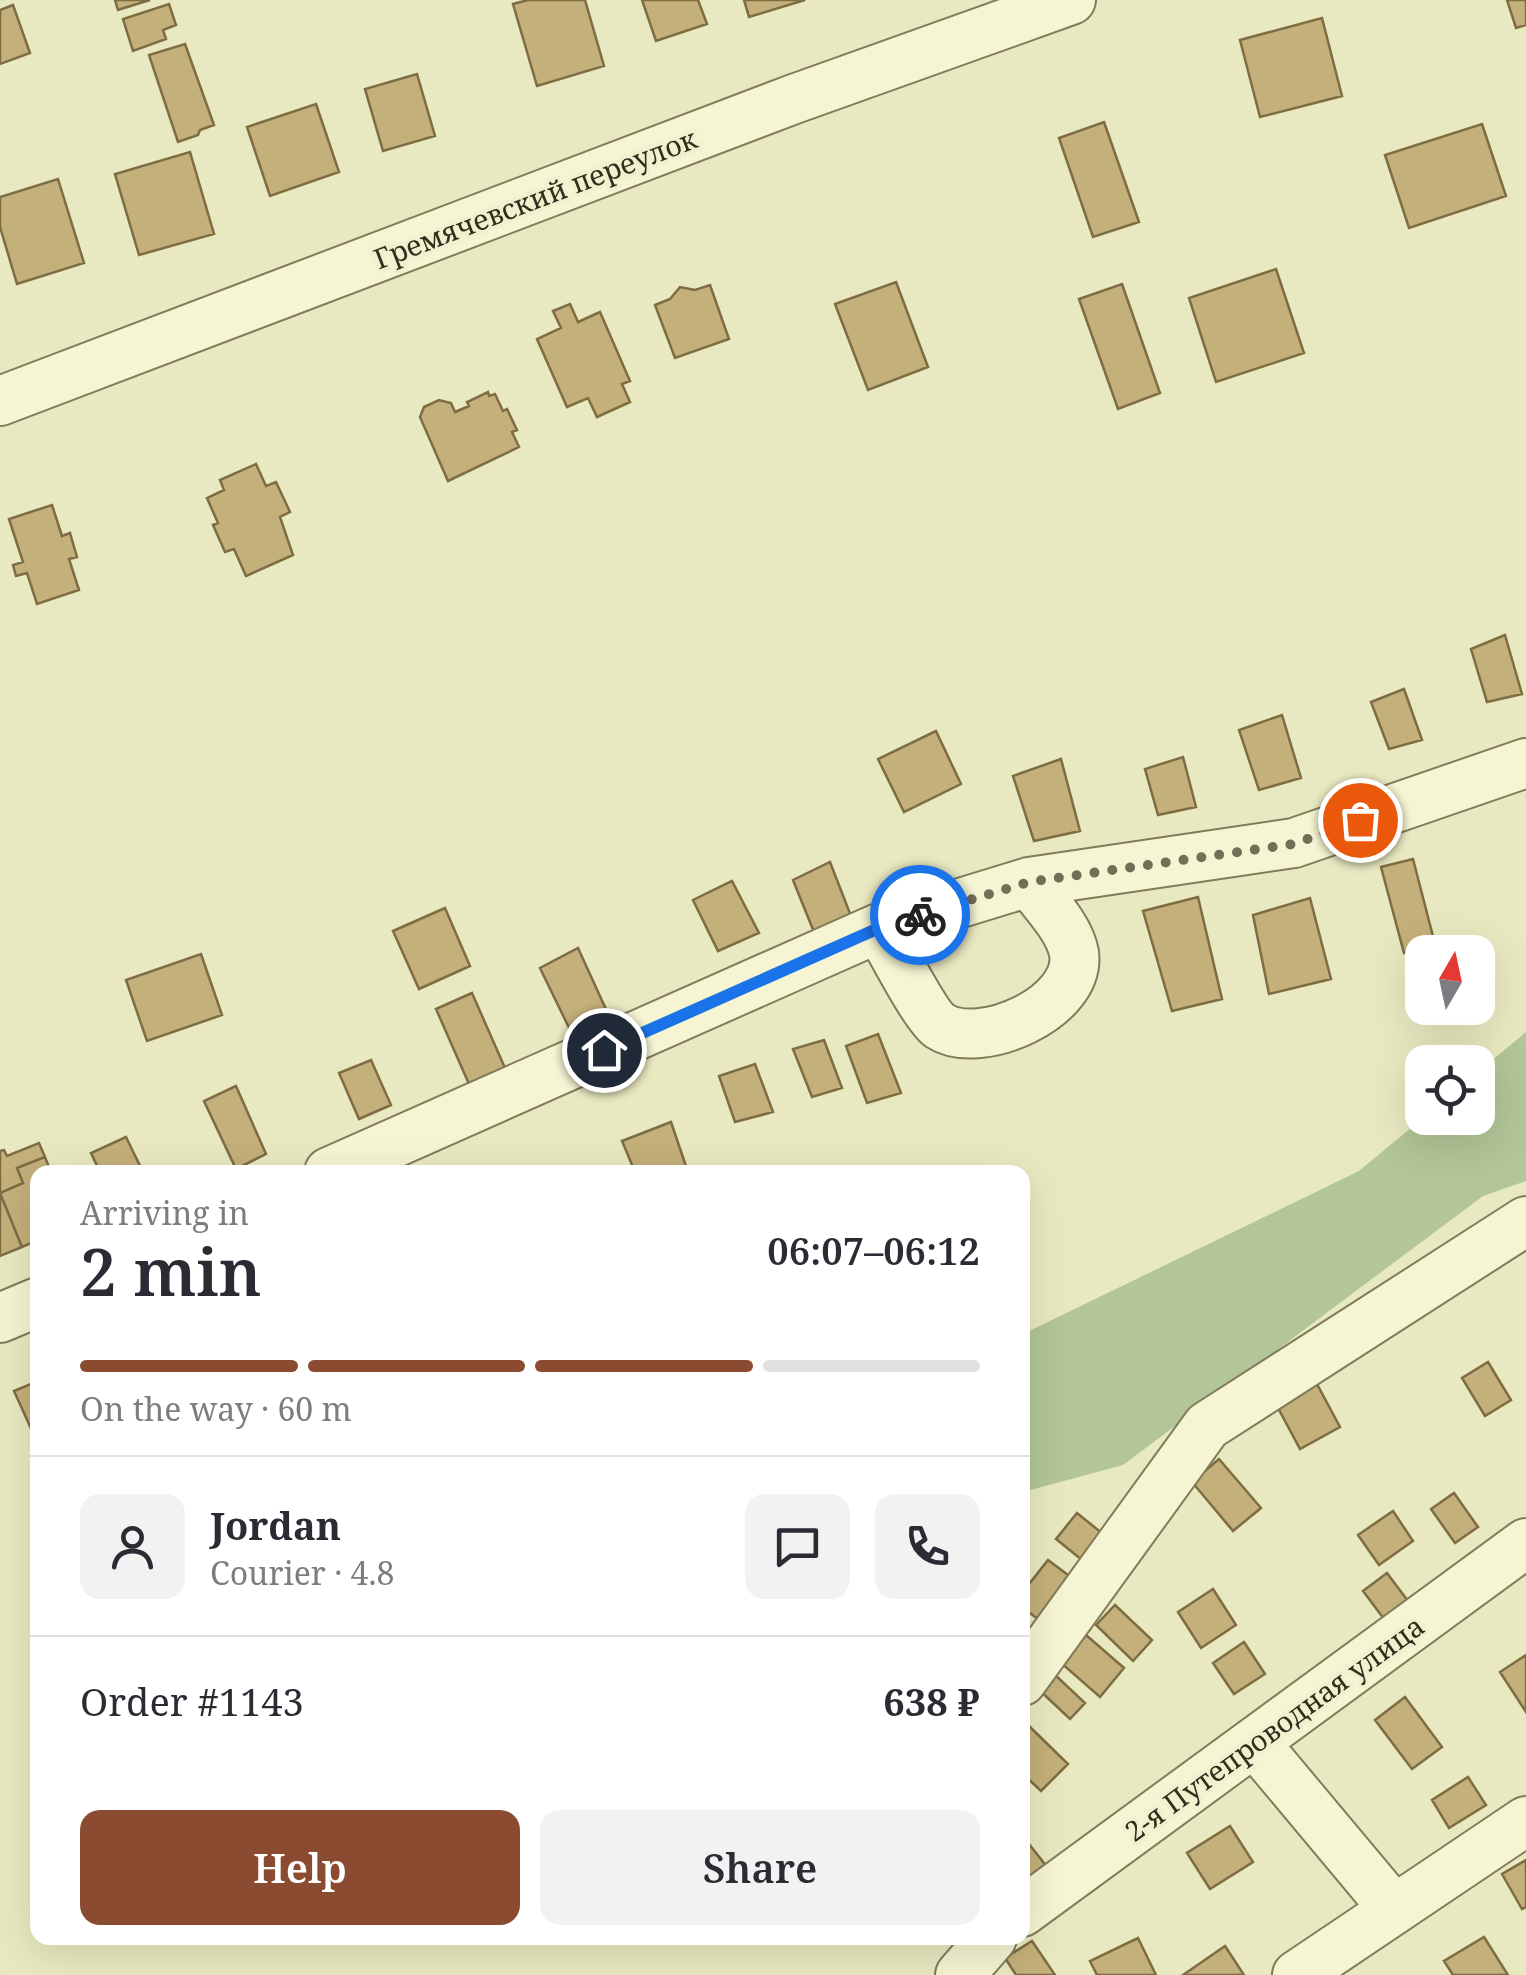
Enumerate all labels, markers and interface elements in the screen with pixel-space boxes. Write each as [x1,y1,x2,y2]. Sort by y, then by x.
street label: Гремячевский переулок [368,119,702,277]
pin [1318,778,1403,863]
icon: bag [1333,793,1388,848]
courier [870,865,970,965]
icon: bike [893,888,948,943]
north arrow [1405,935,1495,1025]
map controls [1405,935,1495,1135]
pin [562,1008,647,1093]
icon: home [577,1023,632,1078]
button: locate [1405,1045,1495,1135]
text: Arriving in [80,1191,249,1234]
text: 06:07–06:12 [767,1224,980,1276]
text: 2 min [80,1227,262,1315]
text: On the way · 60 m [80,1387,352,1430]
button: person [80,1494,185,1599]
button: chat [745,1494,850,1599]
button: phone [875,1494,980,1599]
text: Jordan [210,1499,341,1551]
text: Courier · 4.8 [210,1551,394,1594]
street label: 2-я Путепроводная улица [1117,1606,1431,1850]
text: Order #1143 [80,1675,304,1727]
text: 638 ₽ [883,1675,980,1727]
button: Help [80,1810,520,1925]
button: Share [540,1810,980,1925]

